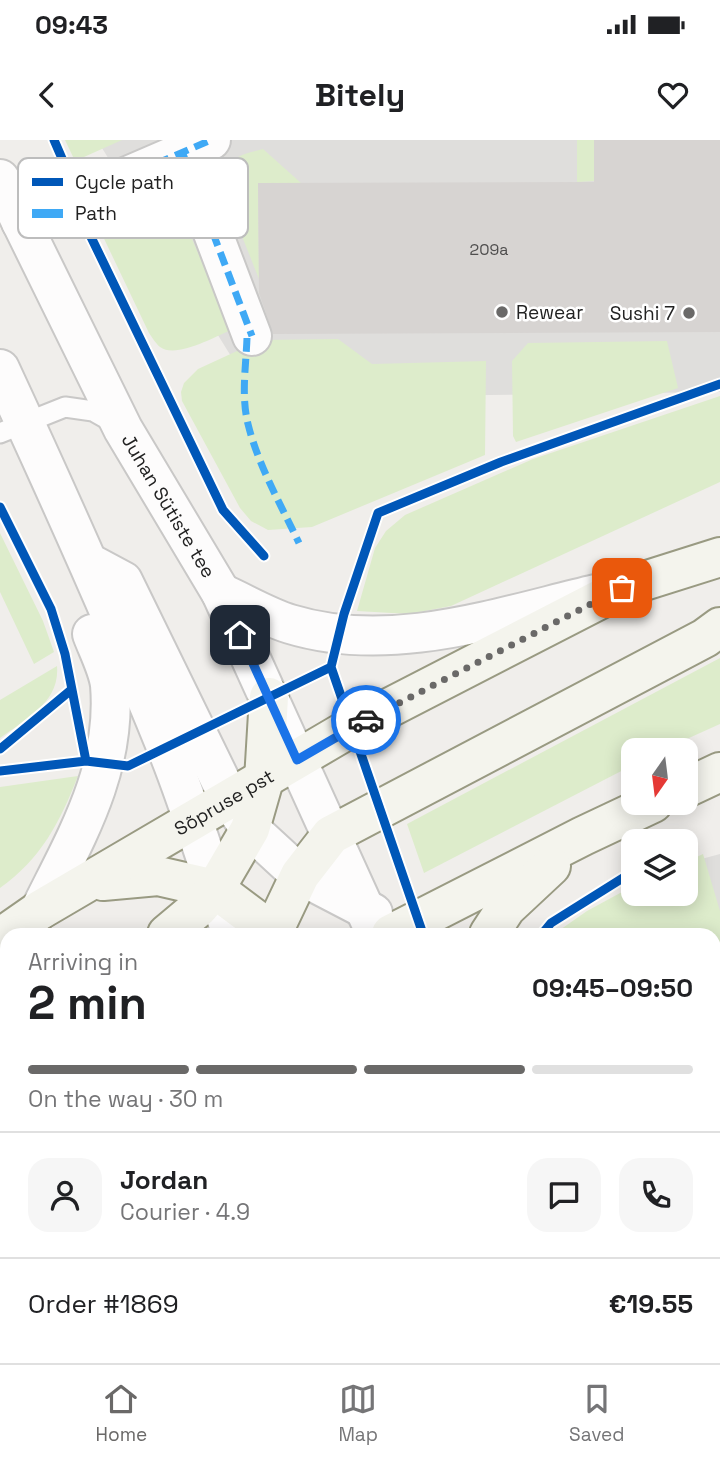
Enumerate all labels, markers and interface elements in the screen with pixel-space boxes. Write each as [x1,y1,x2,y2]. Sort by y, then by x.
text: 09:43 [35,8,108,42]
text: Bitely [315,75,405,115]
icon: back [28,76,66,114]
icon: heart [654,76,692,114]
legend [18,158,248,238]
text: Cycle path [75,170,174,195]
text: Path [75,201,117,226]
house number: 209a [470,239,508,260]
place label: Rewear [516,300,583,325]
place label: Sushi 7 [610,301,675,326]
marker: Rewear [494,304,510,320]
marker: Sushi 7 [681,305,697,321]
street label: Juhan Sütiste tee [116,429,222,582]
pin [592,558,652,618]
icon: bag [603,569,641,607]
pin [210,605,270,665]
icon: home [221,616,259,654]
courier [331,685,401,755]
icon: car [347,701,385,739]
north arrow [621,738,698,816]
map controls [621,738,698,906]
street label: Sõpruse pst [169,763,278,841]
button: layers [621,829,698,906]
text: Arriving in [28,947,138,977]
text: 09:45–09:50 [532,971,693,1005]
text: 2 min [28,974,147,1032]
text: On the way · 30 m [28,1084,223,1114]
button: person [28,1158,102,1232]
button: chat [527,1158,601,1232]
button: phone [619,1158,693,1232]
text: Jordan [120,1163,208,1197]
text: Courier · 4.9 [120,1197,250,1227]
text: Order #1869 [28,1287,179,1321]
text: €19.55 [609,1287,693,1321]
tab: Home [96,1380,147,1447]
tab: Map [338,1380,378,1447]
tab: Saved [569,1380,624,1447]

